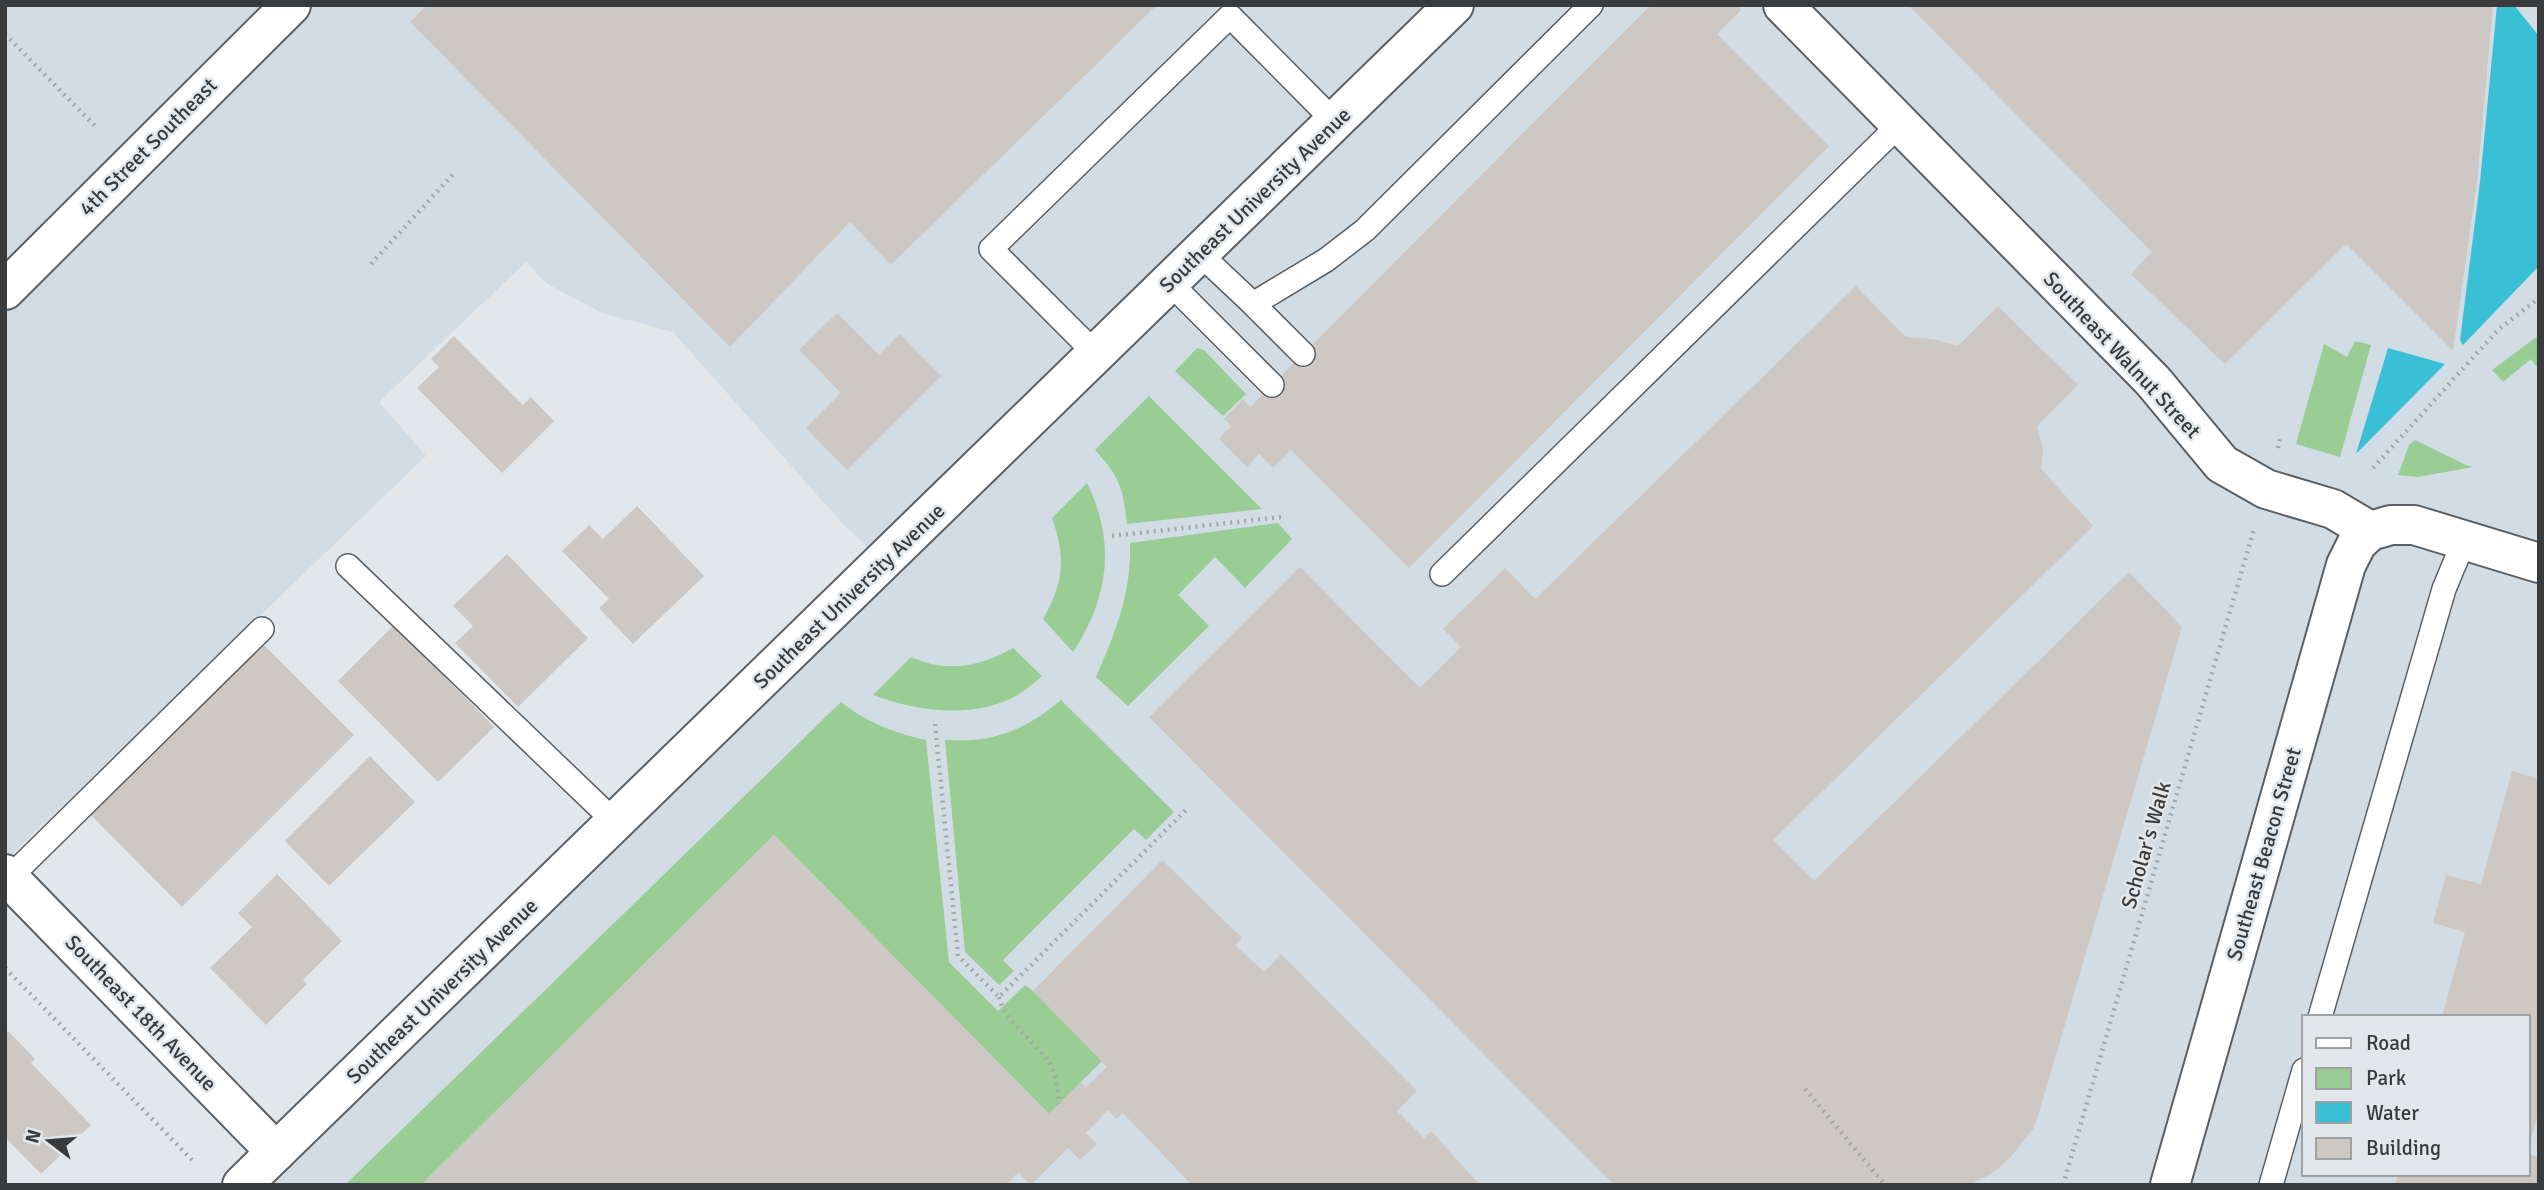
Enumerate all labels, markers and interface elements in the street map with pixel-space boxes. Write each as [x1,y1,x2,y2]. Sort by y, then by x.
street label: 4th Street Southeast [74,73,222,221]
street label: Southeast University Avenue [1154,102,1356,298]
street label: Southeast Walnut Street [2038,266,2206,444]
street label: Southeast University Avenue [748,498,950,694]
street label: Southeast Beacon Street [2221,744,2307,964]
street label: Scholar's Walk [2115,778,2177,912]
street label: Southeast University Avenue [341,893,543,1089]
street label: Southeast 18th Avenue [60,930,222,1096]
legend [2302,1015,2530,1176]
text: Road [2366,1030,2411,1056]
text: Park [2366,1065,2407,1091]
text: Water [2366,1100,2419,1126]
north arrow [14,1106,84,1176]
text: N [20,1127,47,1146]
text: Building [2366,1135,2441,1161]

